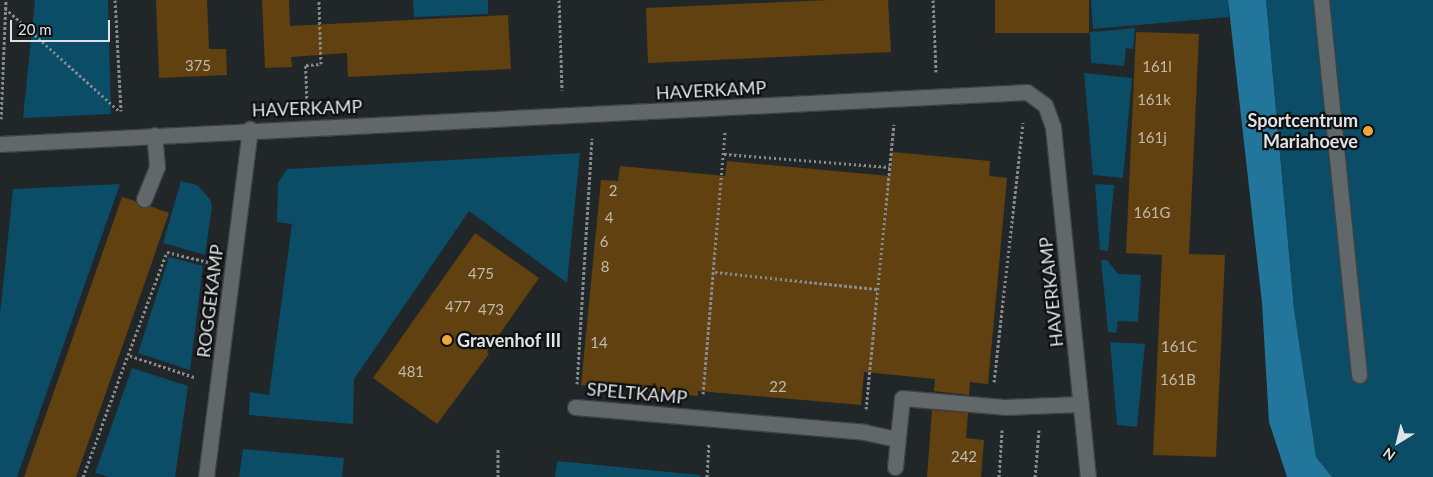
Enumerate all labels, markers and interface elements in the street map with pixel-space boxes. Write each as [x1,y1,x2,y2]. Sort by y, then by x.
scale bar [12,10,112,42]
text: 20 m [18,20,52,38]
house number: 375 [185,57,211,75]
house number: 161l [1142,58,1172,76]
street label: HAVERKAMP [655,76,767,104]
house number: 161k [1137,91,1171,109]
street label: HAVERKAMP [251,95,363,121]
place label: Sportcentrum Mariahoeve [1248,110,1358,152]
marker: Sportcentrum Mariahoeve [1362,125,1374,137]
house number: 161j [1137,129,1167,147]
house number: 2 [609,182,617,200]
house number: 161G [1133,204,1171,222]
house number: 4 [605,209,613,227]
house number: 6 [600,233,608,251]
street label: HAVERKAMP [1034,236,1068,348]
street label: ROGGEKAMP [192,243,228,359]
house number: 8 [601,258,609,276]
house number: 475 [468,265,494,283]
house number: 477 [445,298,471,316]
house number: 473 [478,301,504,319]
place label: Gravenhof III [457,329,562,351]
marker: Gravenhof III [441,334,453,346]
house number: 14 [590,334,608,352]
house number: 161C [1161,338,1197,356]
house number: 481 [398,363,424,381]
house number: 161B [1160,371,1196,389]
street label: SPELTKAMP [586,378,688,408]
house number: 22 [769,378,787,396]
north arrow [1373,417,1423,467]
text: N [1380,444,1398,465]
house number: 242 [951,448,977,466]

